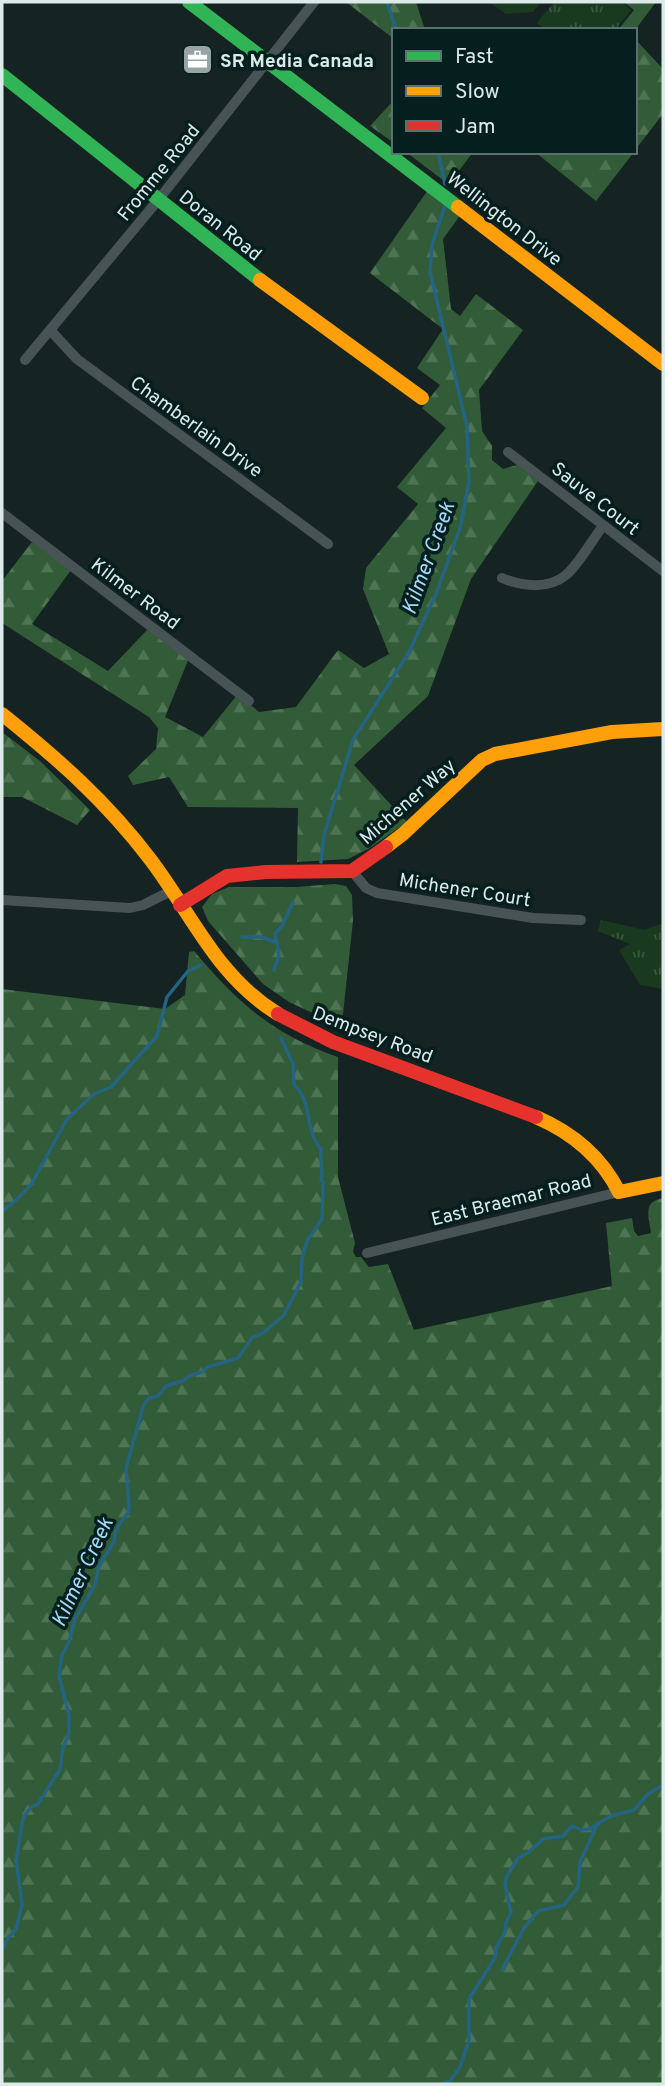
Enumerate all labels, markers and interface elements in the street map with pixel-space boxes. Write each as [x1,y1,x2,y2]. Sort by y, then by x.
legend [392,28,637,154]
office icon: SR Media Canada [180,43,214,77]
text: Fast [455,44,494,71]
place label: SR Media Canada [220,50,374,74]
text: Slow [455,79,500,106]
text: Jam [455,114,496,141]
street label: Fromme Road [113,120,206,227]
street label: Wellington Drive [441,167,566,272]
street label: Doran Road [173,186,266,267]
street label: Chamberlain Drive [125,371,267,484]
street label: Sauve Court [546,458,644,541]
water label: Kilmer Creek [397,498,462,618]
street label: Kilmer Road [86,553,184,636]
street label: Michener Way [355,754,461,851]
street label: Michener Court [397,869,532,913]
street label: Dempsey Road [309,1002,436,1070]
street label: East Braemar Road [429,1169,594,1232]
water label: Kilmer Creek [46,1513,121,1632]

